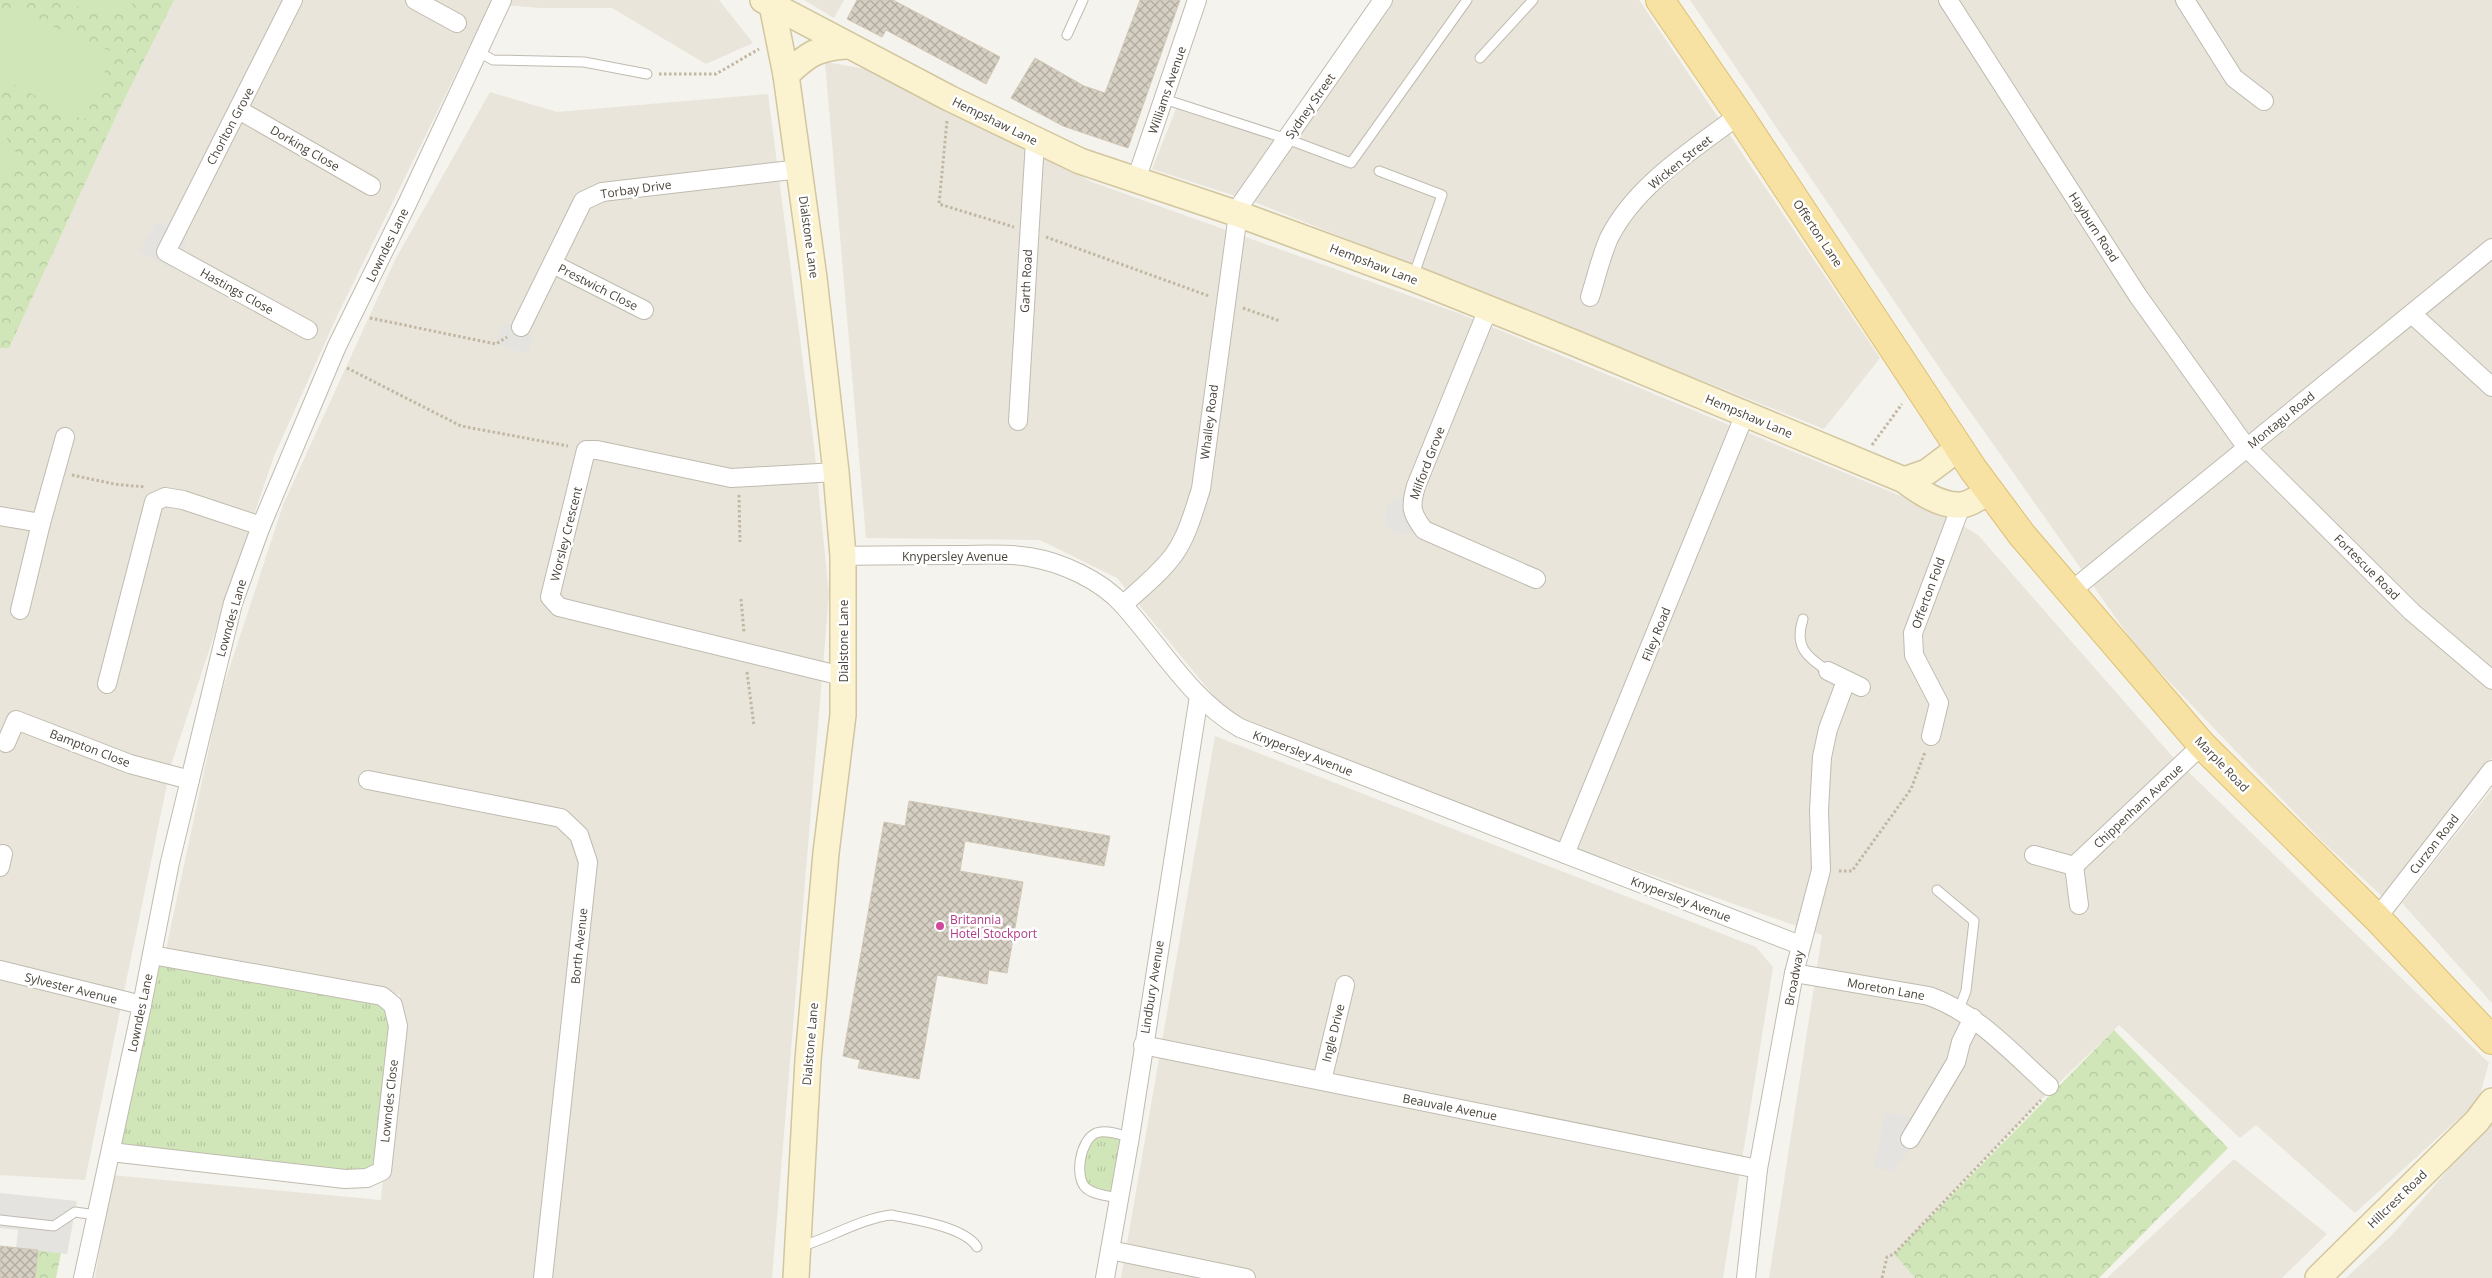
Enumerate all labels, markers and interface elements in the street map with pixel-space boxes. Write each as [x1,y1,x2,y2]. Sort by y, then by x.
street label: Williams Avenue [1144,44,1190,136]
street label: Sydney Street [1281,70,1339,142]
street label: Chorlton Grove [202,84,258,168]
street label: Hempshaw Lane [949,93,1041,149]
street label: Dorking Close [267,121,343,175]
street label: Wicken Street [1645,131,1715,193]
street label: Torbay Drive [600,176,673,202]
street label: Hayburn Road [2065,189,2123,265]
street label: Dialstone Lane [795,195,823,279]
street label: Offerton Lane [1789,196,1847,270]
street label: Lowndes Lane [362,205,412,285]
street label: Hempshaw Lane [1327,239,1421,289]
street label: Garth Road [1016,249,1036,313]
street label: Prestwich Close [555,260,641,315]
street label: Hastings Close [197,264,277,318]
street label: Whalley Road [1196,383,1222,461]
street label: Montagu Road [2244,388,2318,452]
street label: Hempshaw Lane [1703,390,1795,442]
street label: Milford Grove [1405,424,1449,502]
street label: Worsley Crescent [546,485,586,583]
street label: Fortescue Road [2330,530,2404,604]
street label: Knypersley Avenue [902,548,1008,565]
street label: Offerton Fold [1907,555,1949,631]
street label: Lowndes Lane [212,577,250,659]
street label: Dialstone Lane [835,599,852,682]
street label: Filey Road [1637,604,1675,664]
street label: Bampton Close [47,725,133,771]
street label: Knypersley Avenue [1250,726,1356,780]
street label: Marple Road [2191,732,2253,796]
street label: Chippenham Avenue [2090,760,2187,852]
street label: Curzon Road [2405,810,2463,878]
street label: Knypersley Avenue [1628,872,1734,926]
street label: Borth Avenue [567,907,591,985]
place label: Britannia Hotel Stockport [950,911,1037,942]
marker: Britannia Hotel Stockport [934,920,946,932]
street label: Lindbury Avenue [1136,939,1168,1035]
street label: Broadway [1780,948,1808,1007]
street label: Sylvester Avenue [23,968,119,1008]
street label: Lowndes Lane [123,972,157,1054]
street label: Moreton Lane [1846,974,1926,1004]
street label: Dialstone Lane [798,1002,822,1086]
street label: Ingle Drive [1318,1002,1349,1064]
street label: Lowndes Close [376,1058,402,1143]
street label: Beauvale Avenue [1401,1090,1499,1125]
street label: Hillcrest Road [2363,1166,2431,1232]

